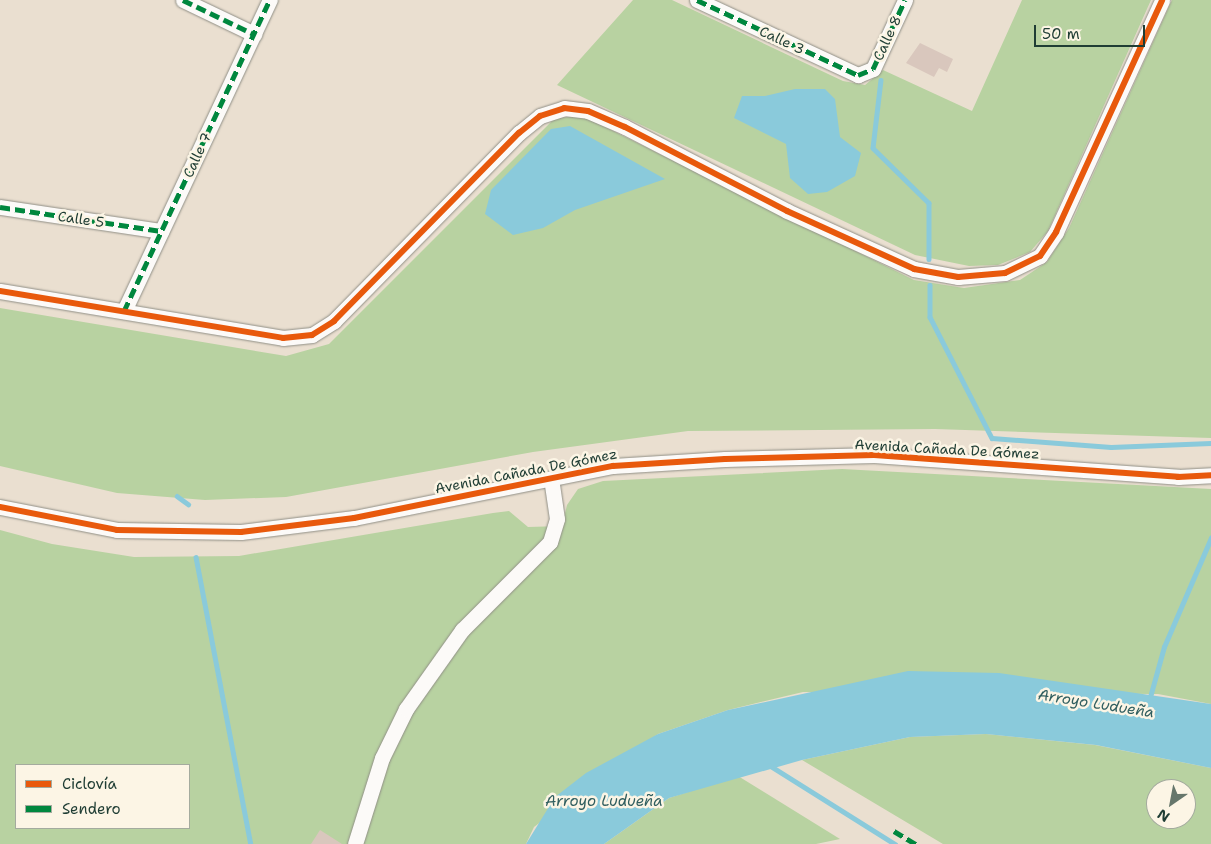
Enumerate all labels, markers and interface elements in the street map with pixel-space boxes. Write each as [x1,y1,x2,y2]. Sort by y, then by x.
street label: Calle 8 [869,13,905,63]
scale bar [1036,15,1147,47]
street label: Calle 3 [757,22,807,58]
text: 50 m [1042,24,1080,44]
street label: Calle 7 [179,130,215,180]
street label: Calle 5 [57,207,105,231]
street label: Avenida Cañada De Gómez [854,436,1040,462]
street label: Avenida Cañada De Gómez [434,445,618,497]
water label: Arroyo Ludueña [1037,686,1155,722]
legend [15,764,190,829]
text: Ciclovía [62,774,117,794]
north arrow [1146,779,1196,829]
water label: Arroyo Ludueña [545,793,663,811]
text: Sendero [62,799,121,819]
text: N [1154,805,1173,826]

